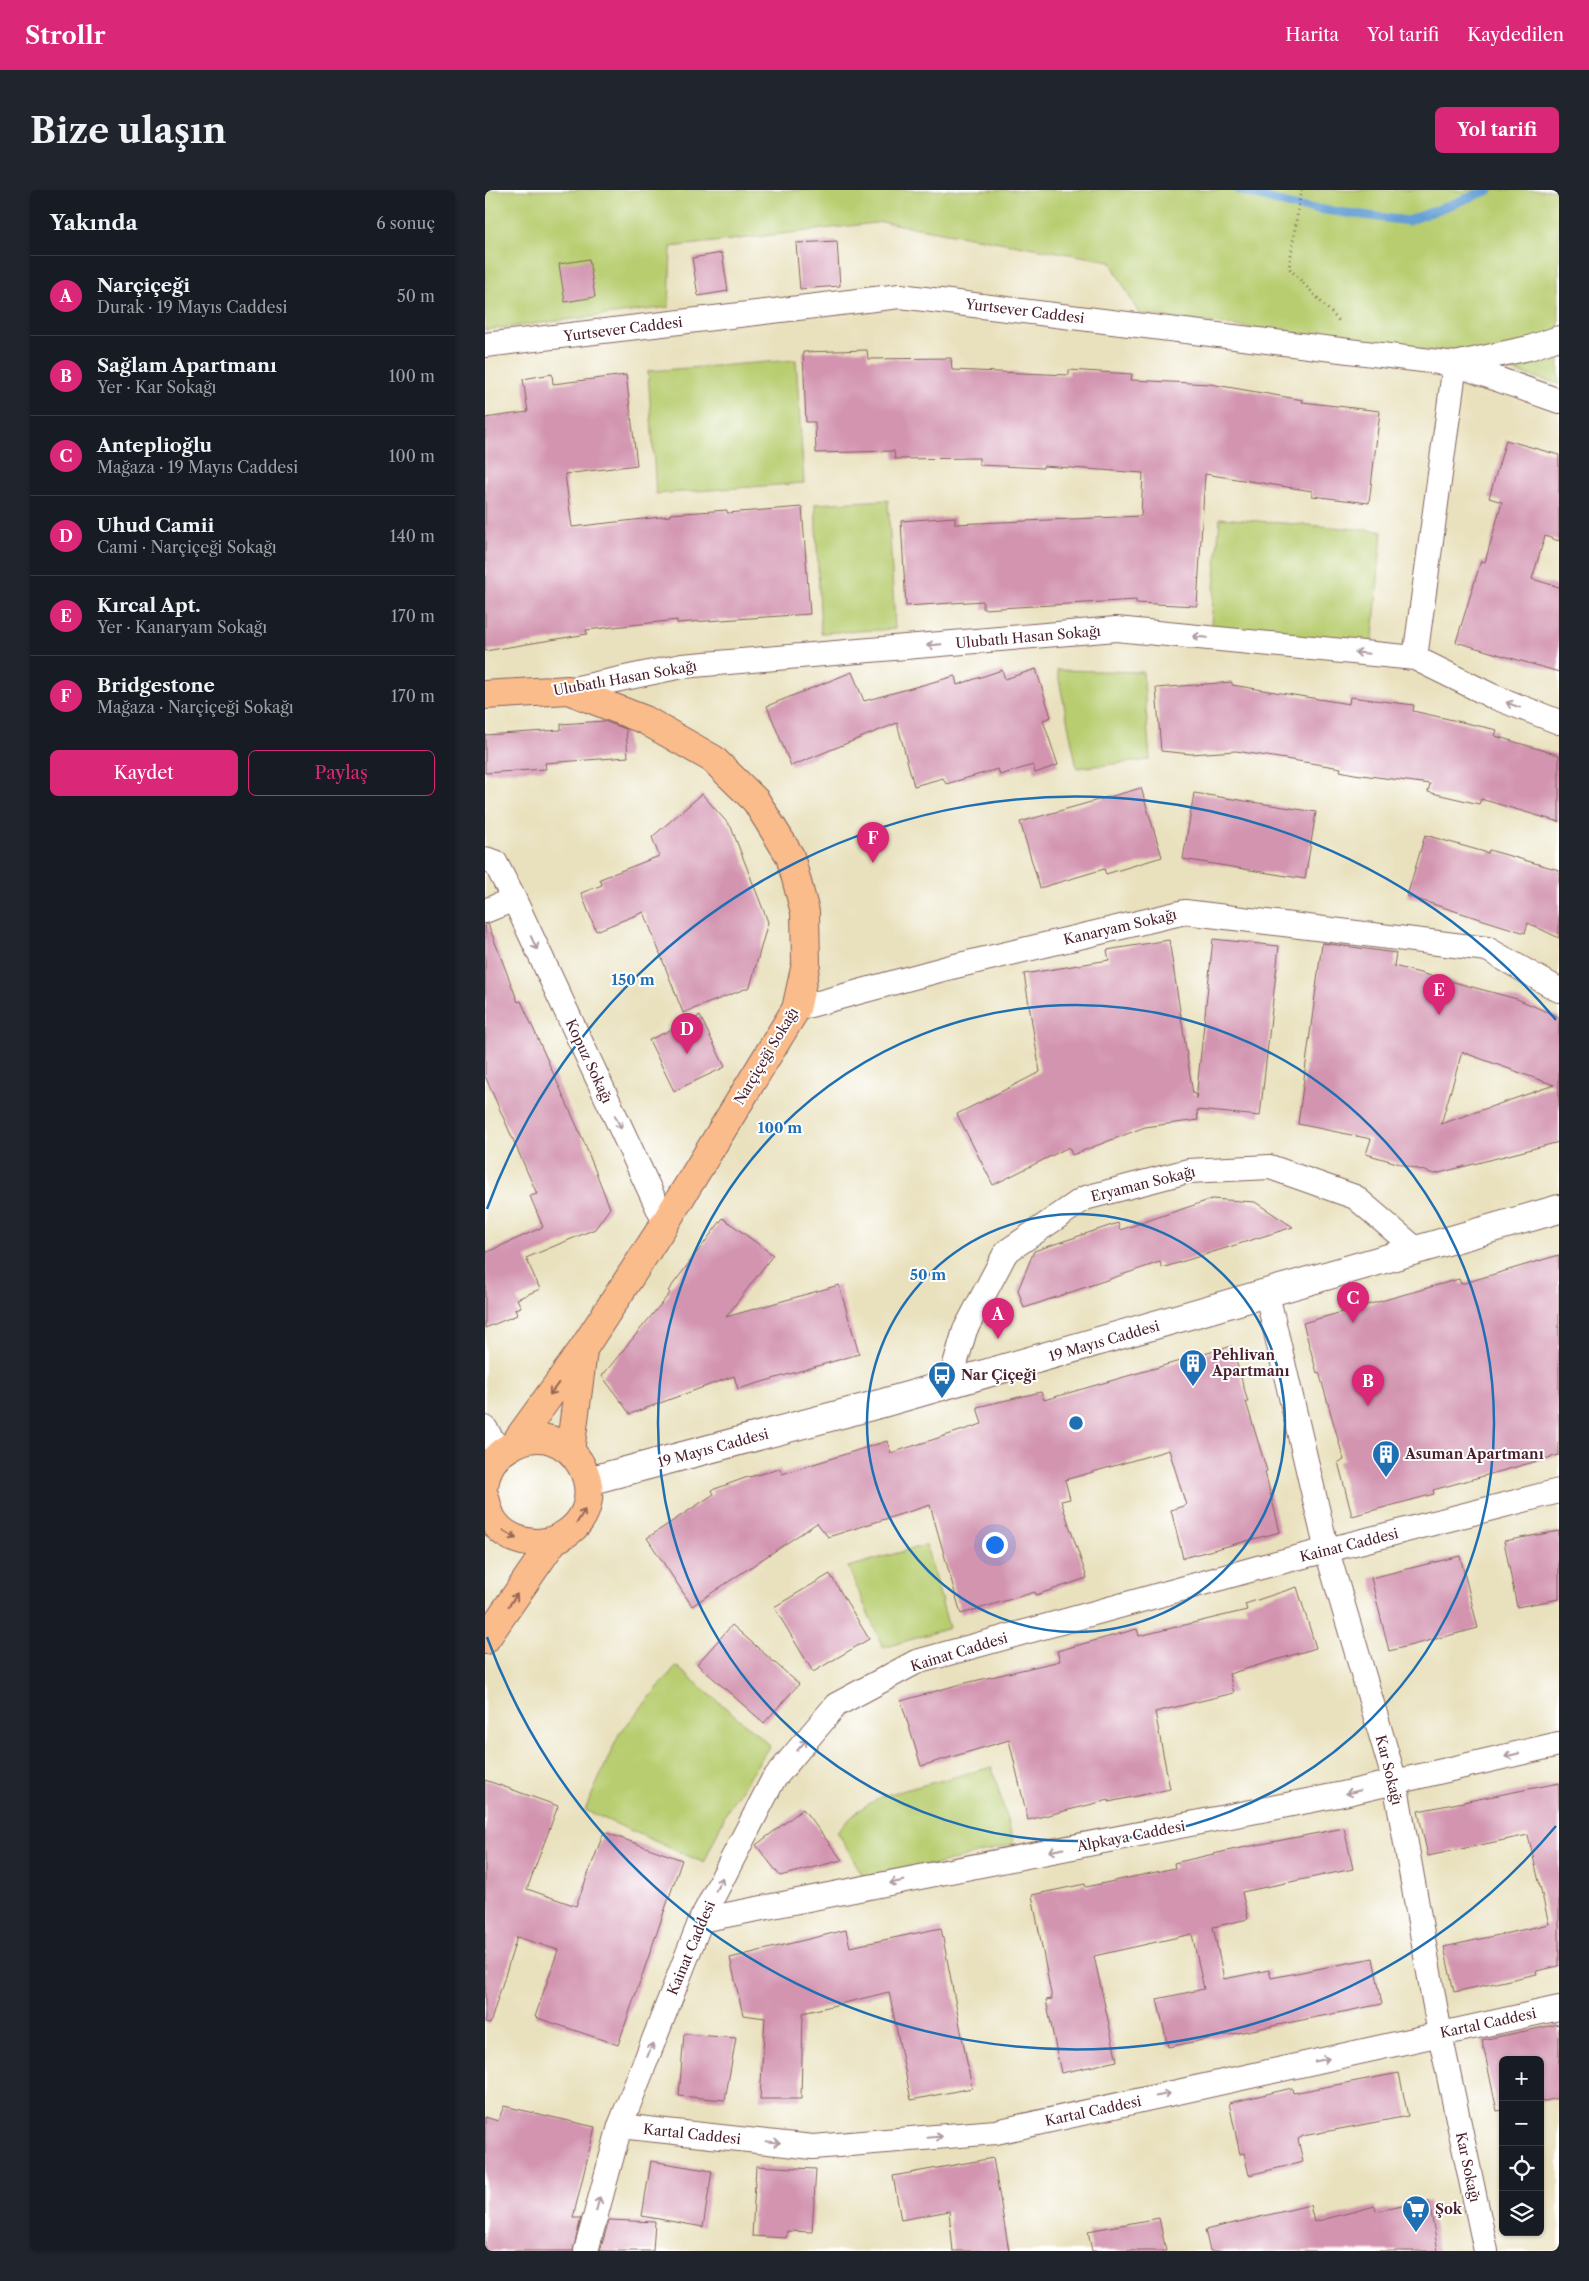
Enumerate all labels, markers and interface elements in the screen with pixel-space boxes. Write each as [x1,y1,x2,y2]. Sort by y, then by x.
text: Strollr [25,21,105,50]
text: Harita [1285,24,1339,46]
text: Yol tarifi [1367,24,1439,46]
text: Kaydedilen [1467,24,1564,46]
button: Yol tarifi [1435,107,1559,153]
text: Bize ulaşın [30,109,227,152]
text: Yakında [50,210,138,235]
text: 6 sonuç [376,213,435,233]
text: Narçiçeği [97,274,190,297]
text: A [60,286,72,306]
text: 50 m [397,286,435,306]
street label: Yurtsever Caddesi [963,295,1086,327]
text: Durak · 19 Mayıs Caddesi [97,297,287,317]
street label: Yurtsever Caddesi [561,313,684,345]
text: Sağlam Apartmanı [97,354,277,377]
text: B [60,366,72,386]
text: 100 m [389,366,435,386]
text: Yer · Kar Sokağı [97,377,216,397]
text: Anteplioğlu [97,434,212,457]
text: C [60,446,72,466]
text: 100 m [389,446,435,466]
text: Mağaza · 19 Mayıs Caddesi [97,457,298,477]
text: Uhud Camii [97,514,214,537]
text: D [59,526,73,546]
text: 140 m [390,526,435,546]
text: Cami · Narçiçeği Sokağı [97,537,277,557]
text: Kırcal Apt. [97,594,201,617]
text: E [60,606,72,626]
text: 170 m [391,606,435,626]
text: Yer · Kanaryam Sokağı [97,617,267,637]
street label: Ulubatlı Hasan Sokağı [955,622,1101,652]
one-way arrow [1192,632,1208,642]
one-way arrow [926,640,942,649]
one-way arrow [1354,648,1370,657]
street label: Ulubatlı Hasan Sokağı [552,657,698,699]
text: Bridgestone [97,674,215,697]
text: F [61,686,71,706]
text: 170 m [391,686,435,706]
text: Mağaza · Narçiçeği Sokağı [97,697,294,717]
one-way arrow [1506,700,1522,709]
button: Kaydet [50,750,238,796]
button: Paylaş [248,750,435,796]
pin: F [857,822,889,863]
street label: Kanaryam Sokağı [1062,905,1178,949]
one-way arrow [530,935,540,950]
text: 150 m [611,970,655,989]
pin: E [1423,974,1455,1015]
street label: Narçiçeği Sokağı [730,1004,802,1108]
pin: D [671,1013,703,1054]
street label: Kopuz Sokağı [562,1016,616,1106]
one-way arrow [614,1114,623,1129]
text: 100 m [758,1118,802,1137]
street label: Eryaman Sokağı [1089,1162,1197,1206]
text: 50 m [910,1265,946,1284]
pin: C [1337,1282,1369,1323]
pin: A [982,1298,1014,1339]
street label: 19 Mayıs Caddesi [1047,1317,1161,1365]
place label: Pehlivan Apartmanı [1211,1346,1289,1380]
building icon: Pehlivan Apartmanı [1178,1348,1208,1387]
bus stop icon: Nar Çiçeği [927,1360,957,1399]
pin: B [1352,1365,1384,1406]
place label: Nar Çiçeği [961,1366,1037,1384]
one-way arrow [549,1382,559,1396]
centre of rings [1067,1414,1085,1432]
street label: 19 Mayıs Caddesi [656,1425,770,1471]
building icon: Asuman Apartmanı [1371,1439,1401,1478]
place label: Asuman Apartmanı [1404,1445,1544,1463]
one-way arrow [577,1510,587,1524]
street label: Kainat Caddesi [1298,1524,1400,1566]
one-way arrow [502,1530,516,1540]
your location [982,1532,1008,1558]
one-way arrow [508,1593,518,1607]
street label: Kainat Caddesi [908,1629,1010,1675]
street label: Kar Sokağı [1372,1733,1406,1807]
one-way arrow [797,1739,808,1752]
one-way arrow [1504,1751,1520,1760]
one-way arrow [1346,1788,1362,1797]
street label: Alpkaya Caddesi [1074,1817,1187,1856]
one-way arrow [1049,1846,1065,1856]
one-way arrow [715,1877,724,1892]
one-way arrow [889,1877,905,1887]
street label: Kainat Caddesi [663,1898,719,1998]
street label: Kartal Caddesi [1438,2004,1538,2042]
one-way arrow [645,2043,655,2058]
one-way arrow [1313,2055,1329,2064]
map controls [1499,2056,1544,2236]
button: + [1499,2056,1544,2101]
one-way arrow [1154,2090,1170,2099]
street label: Kartal Caddesi [1043,2092,1143,2130]
button: − [1499,2101,1544,2146]
street label: Kartal Caddesi [642,2120,742,2148]
street label: Kar Sokağı [1452,2130,1484,2204]
one-way arrow [926,2132,942,2142]
one-way arrow [764,2138,780,2147]
button: locate [1499,2146,1544,2191]
button: layers [1499,2191,1544,2236]
supermarket icon: Şok [1401,2194,1431,2233]
one-way arrow [594,2196,604,2212]
place label: Şok [1435,2200,1463,2218]

